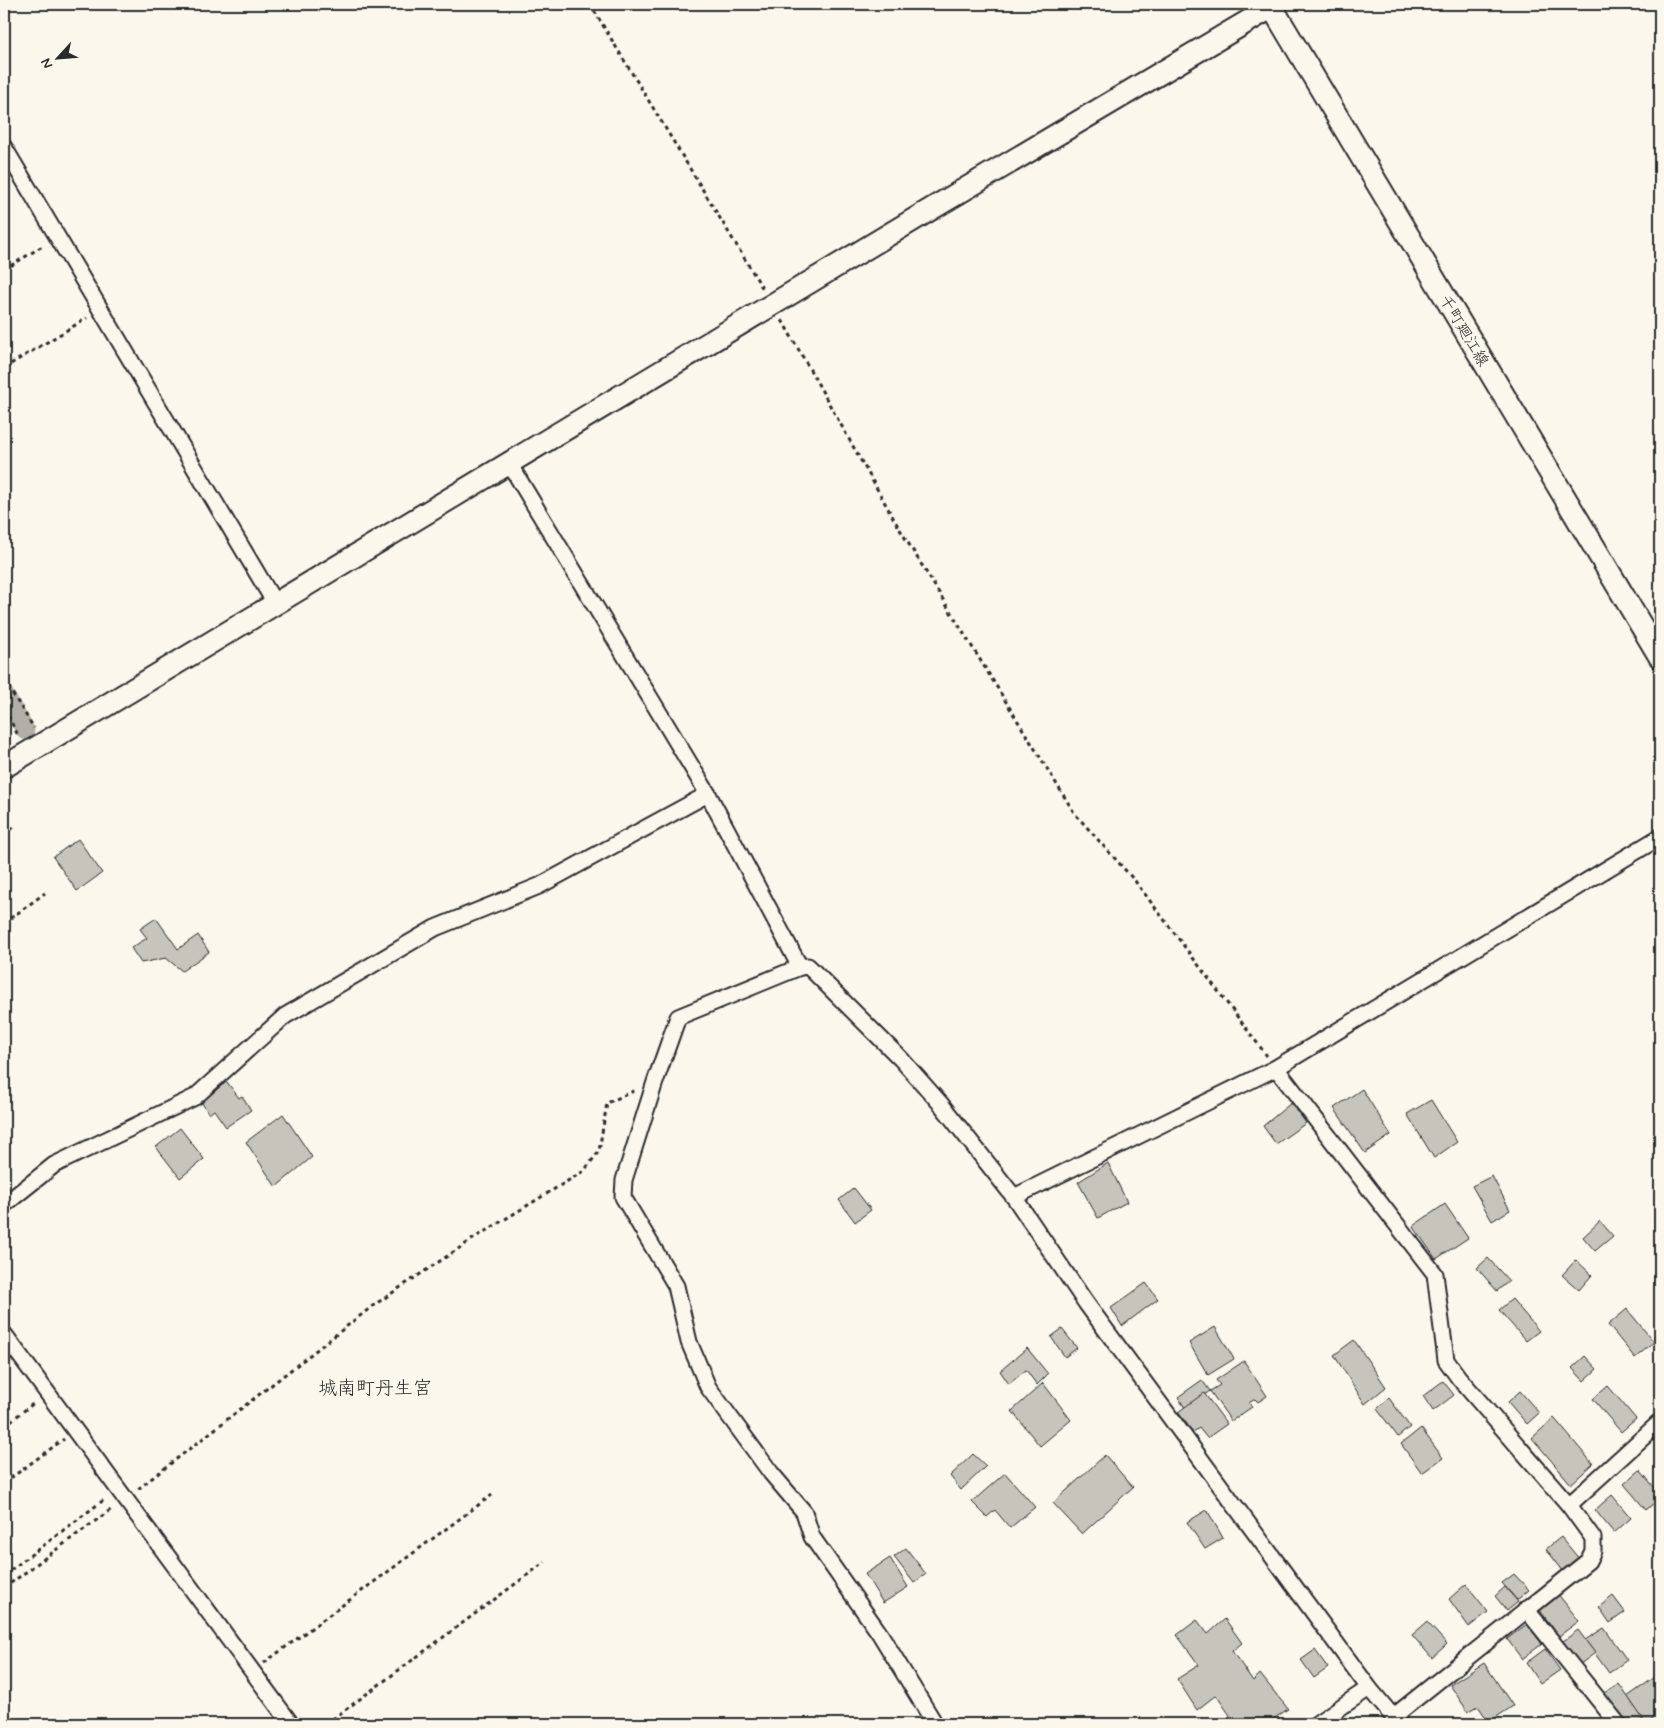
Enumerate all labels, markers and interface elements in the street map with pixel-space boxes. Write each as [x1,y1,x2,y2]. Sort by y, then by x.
north arrow [32,32,82,82]
text: N [37,55,57,71]
street label: 千町廻江線 [1434,291,1493,370]
district label: 城南町丹生宮 [318,1376,432,1401]

